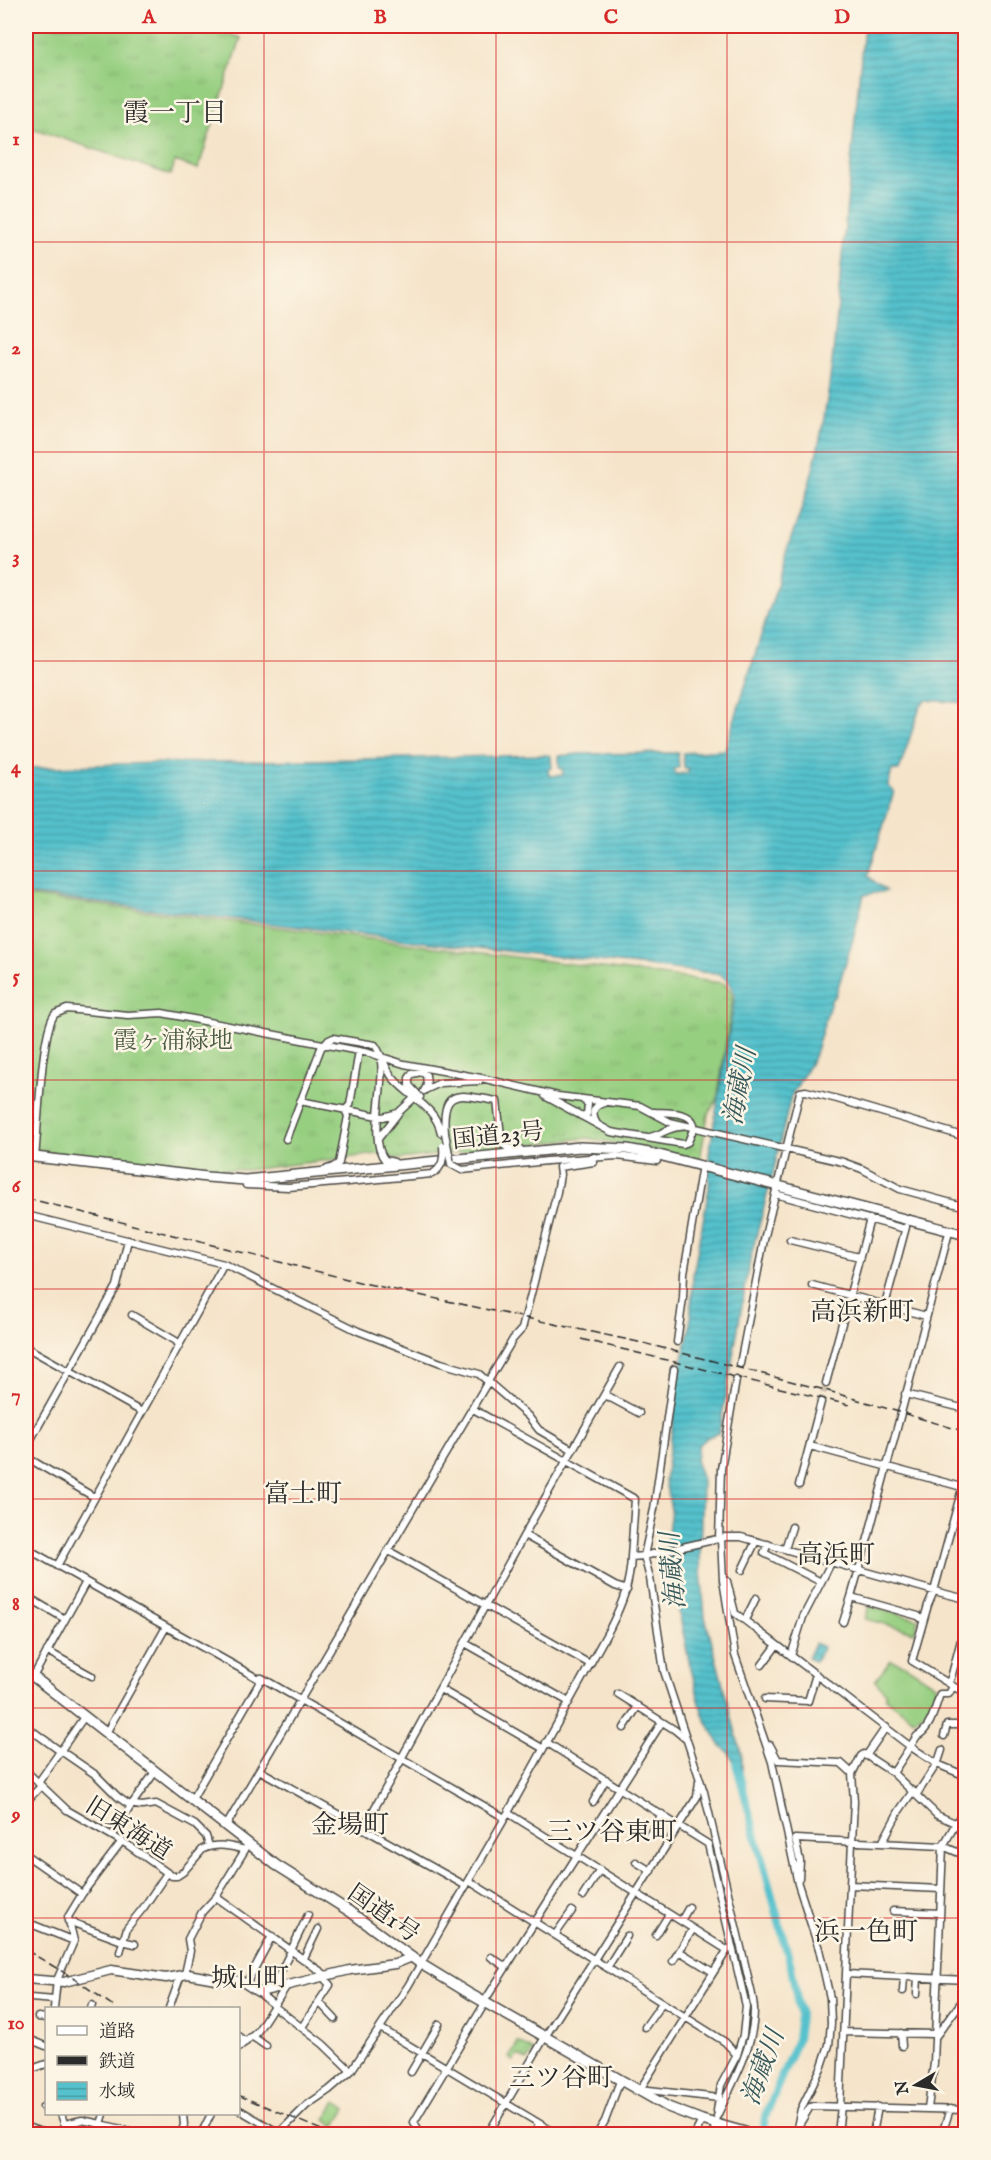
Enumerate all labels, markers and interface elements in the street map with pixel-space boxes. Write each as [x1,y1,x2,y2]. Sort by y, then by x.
text: A [141,5,157,30]
text: B [373,5,387,30]
text: C [604,5,618,30]
text: D [834,5,850,30]
district label: 霞一丁目 [123,97,227,130]
text: 1 [12,127,20,152]
text: 2 [11,336,21,361]
text: 3 [12,545,20,570]
text: 4 [11,755,22,780]
text: 5 [12,964,20,989]
park label: 霞ヶ浦緑地 [113,1026,233,1057]
water label: 海蔵川 [717,1042,765,1128]
street label: 国道23号 [451,1116,546,1157]
text: 6 [12,1174,22,1199]
district label: 高浜新町 [810,1296,914,1329]
text: 7 [11,1383,21,1408]
district label: 富士町 [264,1478,342,1511]
water label: 海蔵川 [653,1528,693,1611]
district label: 高浜町 [797,1539,875,1572]
text: 8 [12,1592,20,1617]
street label: 旧東海道 [79,1791,177,1868]
text: 9 [11,1802,21,1827]
district label: 金場町 [311,1809,389,1842]
district label: 三ツ谷東町 [547,1816,677,1849]
street label: 国道1号 [341,1878,425,1950]
district label: 浜一色町 [814,1916,918,1949]
district label: 城山町 [211,1962,289,1995]
legend [45,2007,240,2115]
text: 10 [7,2011,25,2036]
text: 道路 [99,2021,135,2044]
water label: 海蔵川 [735,2022,793,2110]
text: 鉄道 [99,2051,135,2074]
north arrow [886,2055,946,2115]
district label: 三ツ谷町 [509,2062,613,2095]
text: N [892,2079,914,2097]
text: 水域 [99,2081,135,2104]

